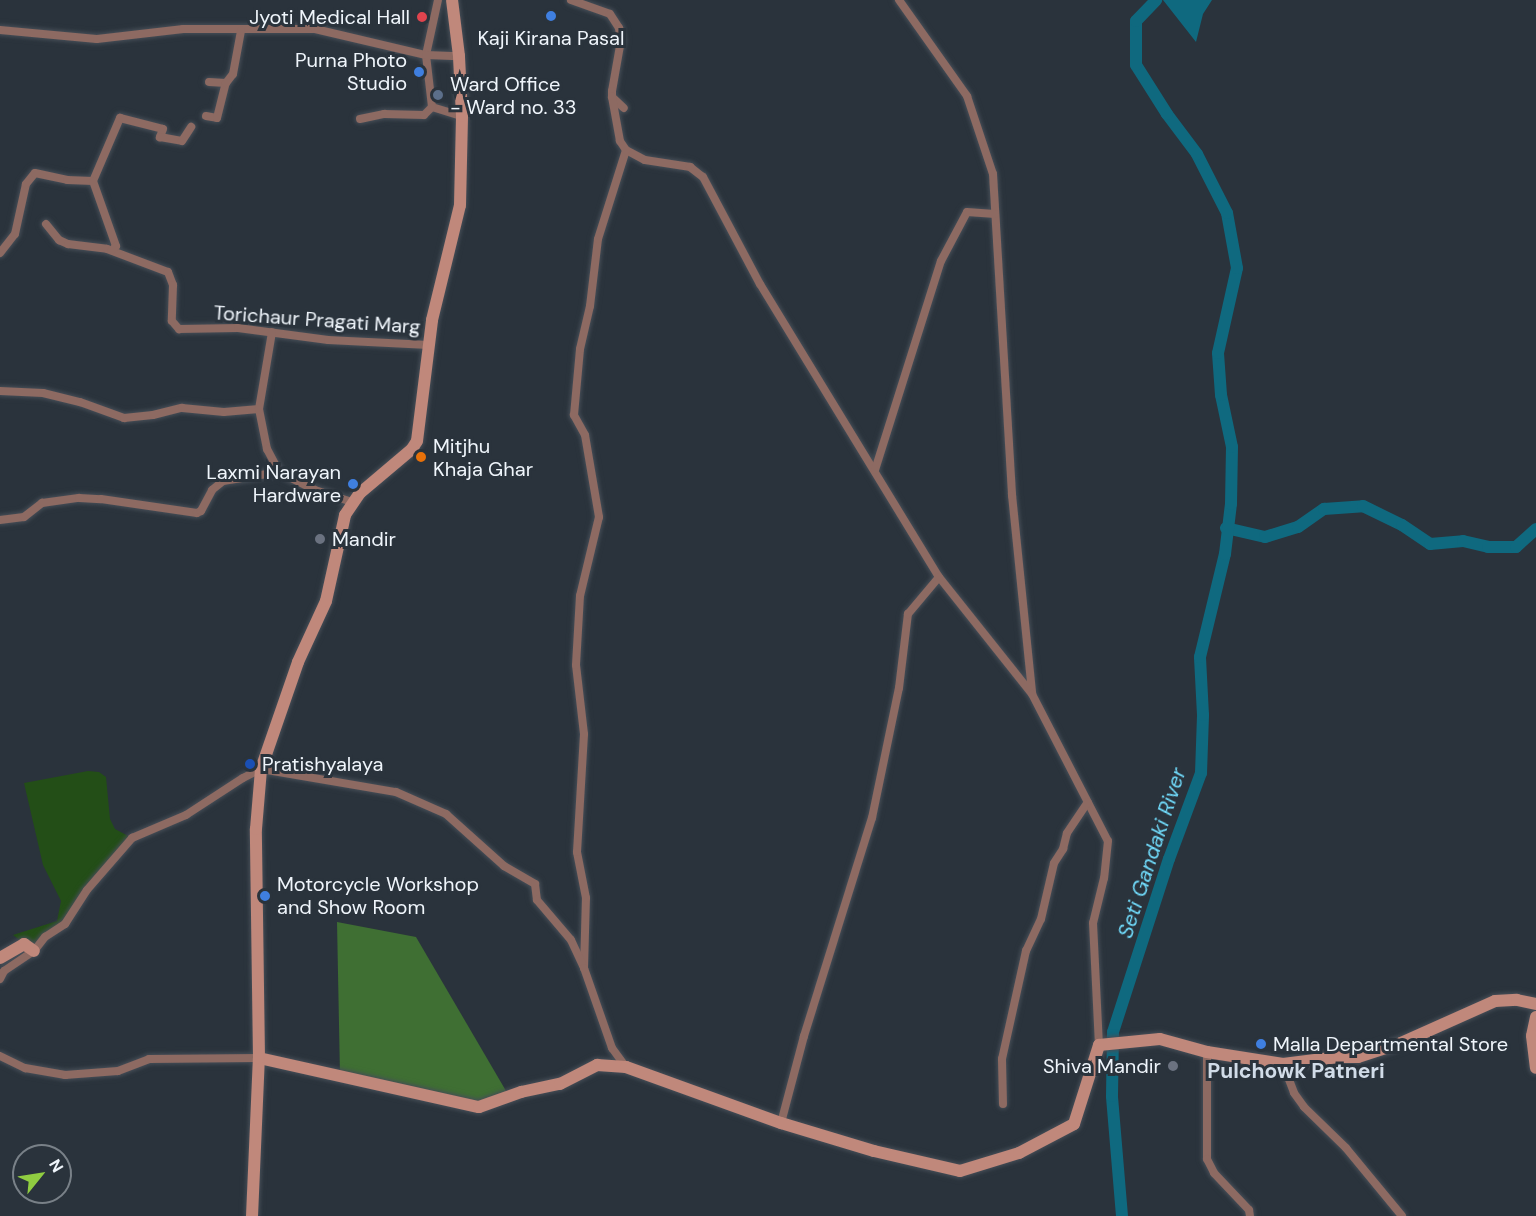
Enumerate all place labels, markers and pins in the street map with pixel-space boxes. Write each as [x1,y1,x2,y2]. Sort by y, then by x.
place label: Jyoti Medical Hall [249,5,410,29]
marker: Kaji Kirana Pasal [544,9,558,23]
marker: Jyoti Medical Hall [415,10,429,24]
place label: Kaji Kirana Pasal [478,26,624,50]
place label: Purna Photo Studio [295,48,407,95]
marker: Purna Photo Studio [412,65,426,79]
place label: Ward Office - Ward no. 33 [450,72,577,119]
marker: Ward Office - Ward no. 33 [431,88,445,102]
place label: Mitjhu Khaja Ghar [433,434,533,481]
marker: Mitjhu Khaja Ghar [414,450,428,464]
place label: Laxmi Narayan Hardware [206,460,341,507]
marker: Laxmi Narayan Hardware [346,477,360,491]
place label: Mandir [332,527,396,551]
marker: Mandir [313,532,327,546]
place label: Pratishyalaya [262,752,383,776]
marker: Pratishyalaya [243,757,257,771]
place label: Motorcycle Workshop and Show Room [277,873,479,920]
marker: Motorcycle Workshop and Show Room [258,889,272,903]
place label: Malla Departmental Store [1273,1032,1508,1056]
marker: Malla Departmental Store [1254,1037,1268,1051]
place label: Shiva Mandir [1043,1054,1161,1078]
marker: Shiva Mandir [1166,1059,1180,1073]

